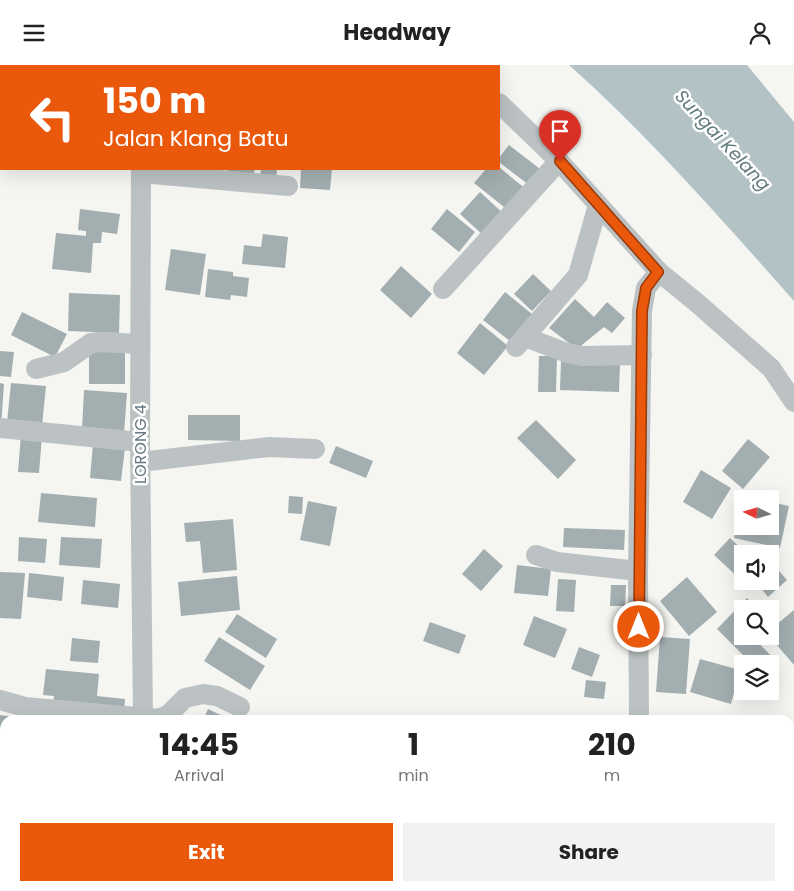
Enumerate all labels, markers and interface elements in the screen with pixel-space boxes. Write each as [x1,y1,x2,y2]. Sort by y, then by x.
text: Headway [343,17,451,48]
icon: menu [20,19,48,47]
icon: person [746,19,774,47]
text: 150 m [103,76,206,125]
water label: Sungai Kelang [670,84,776,196]
icon: left [20,85,85,150]
pin [539,110,581,161]
icon: arrive [546,117,574,145]
text: Jalan Klang Batu [103,123,289,154]
street label: LORONG 4 [129,404,152,484]
north arrow [734,490,779,535]
map controls [734,490,779,700]
button: sound [734,545,779,590]
position arrow [612,600,664,652]
button: search [734,600,779,645]
button: layers [734,655,779,700]
text: 14:45 [159,723,239,766]
text: 1 [408,723,419,766]
text: 210 [588,723,636,766]
text: Arrival [174,764,224,787]
text: min [398,764,429,787]
text: m [604,764,620,787]
button: Exit [20,823,393,881]
button: Share [403,823,775,881]

